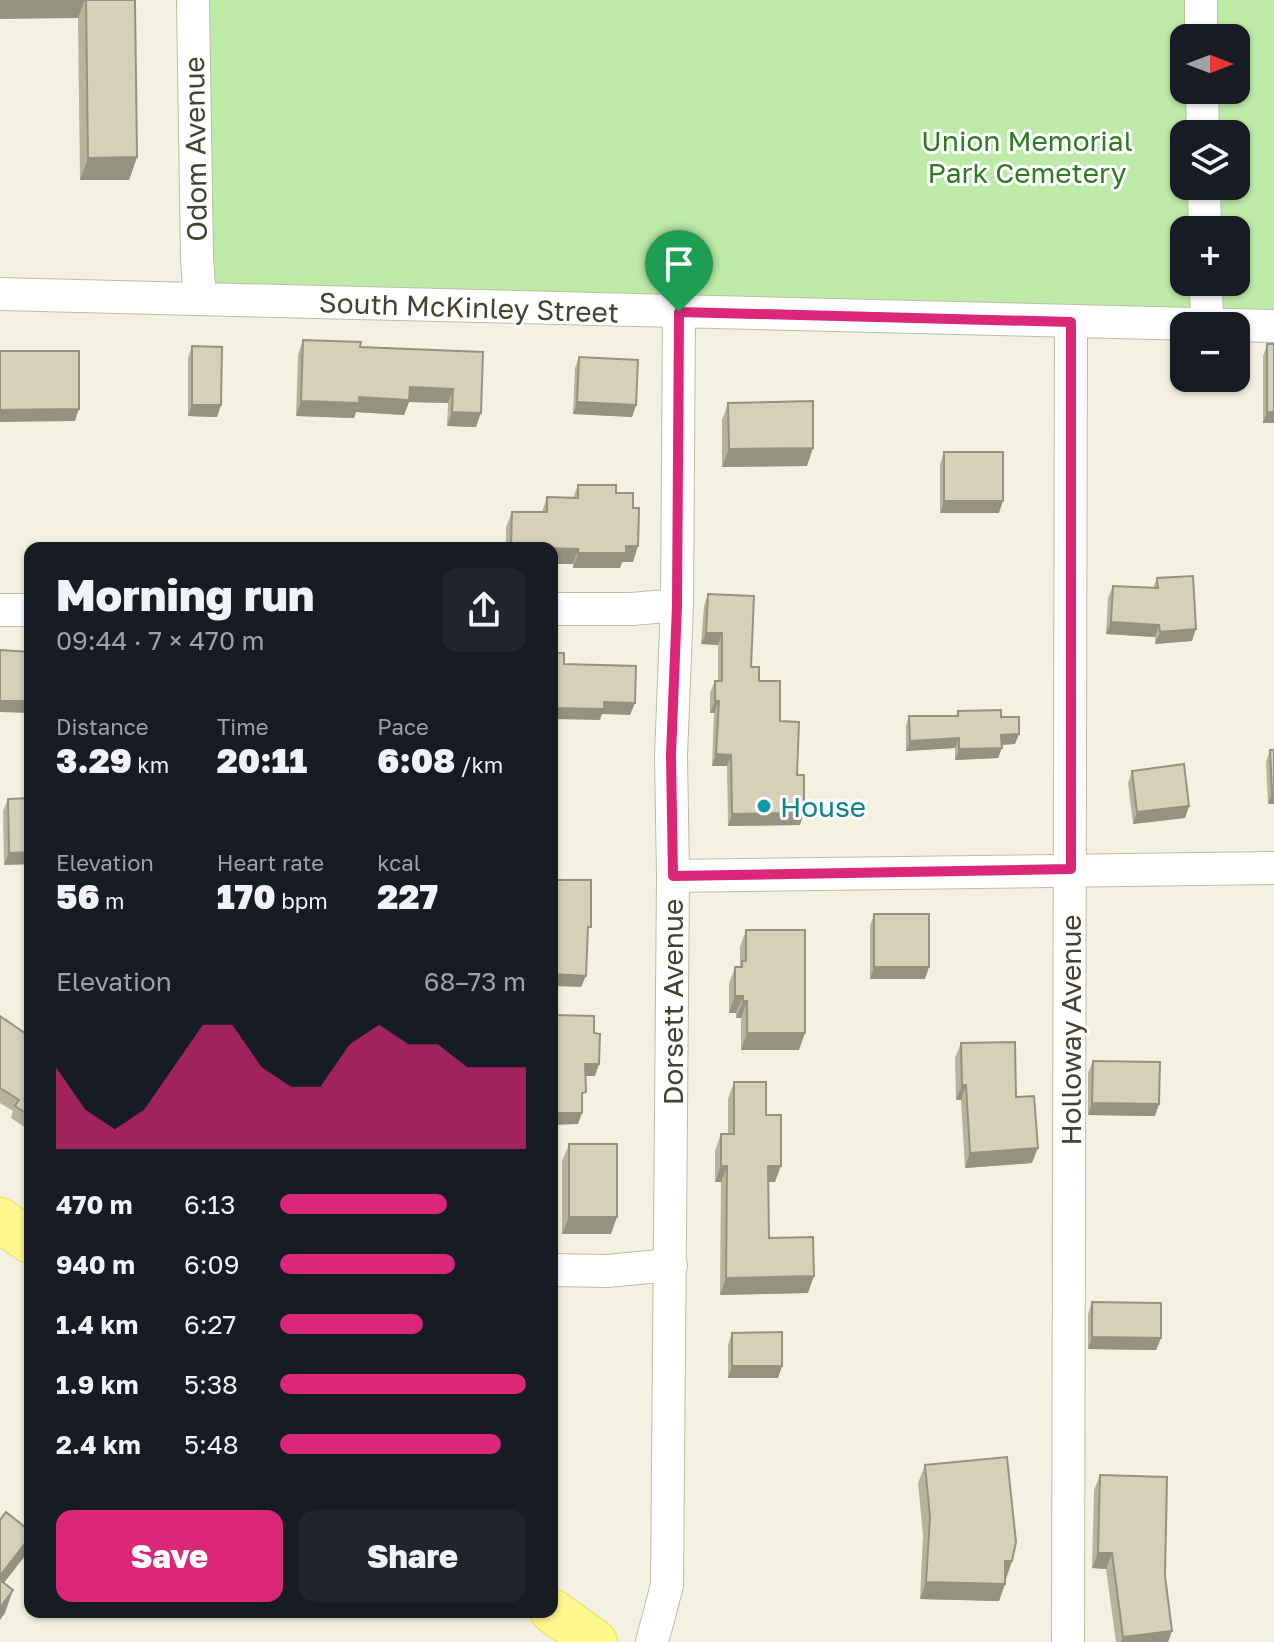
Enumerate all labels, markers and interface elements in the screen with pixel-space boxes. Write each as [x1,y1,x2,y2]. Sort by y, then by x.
north arrow [1170,24,1250,104]
map controls [1170,24,1250,392]
street label: Odom Avenue [177,56,213,242]
button: layers [1170,120,1250,200]
park label: Union Memorial Park Cemetery [921,124,1133,189]
button: + [1170,216,1250,296]
pin [645,230,713,312]
icon: arrive [657,242,701,286]
street label: South McKinley Street [318,285,620,329]
button: − [1170,312,1250,392]
text: Morning run [56,568,314,621]
button: share [442,568,526,652]
text: 09:44 · 7 × 470 m [56,625,265,656]
text: Distance [56,713,148,740]
text: Time [217,713,268,740]
text: Pace [377,713,429,740]
text: 3.29 [56,740,132,780]
text: 20:11 [217,740,307,780]
text: 6:08 [377,740,455,780]
text: km [132,751,169,778]
text: /km [455,751,503,778]
place label: House [780,790,866,823]
marker: House [755,797,773,815]
text: Elevation [56,849,154,876]
text: Heart rate [217,849,324,876]
text: kcal [377,849,421,876]
text: 56 [56,876,100,916]
text: 170 [217,876,276,916]
text: 227 [377,876,438,916]
text: m [100,887,125,914]
text: bpm [276,887,328,914]
street label: Dorsett Avenue [656,899,689,1105]
street label: Holloway Avenue [1054,914,1087,1146]
text: Elevation [56,966,172,997]
text: 68–73 m [424,966,526,997]
text: 470 m [56,1189,133,1220]
text: 6:13 [184,1189,235,1220]
text: 940 m [56,1249,135,1280]
text: 6:09 [184,1249,239,1280]
text: 1.4 km [56,1309,138,1340]
text: 6:27 [184,1309,236,1340]
text: 1.9 km [56,1369,139,1400]
text: 5:38 [184,1369,238,1400]
text: 2.4 km [56,1429,141,1460]
text: 5:48 [184,1429,239,1460]
button: Save [56,1510,283,1602]
button: Share [299,1510,526,1602]

